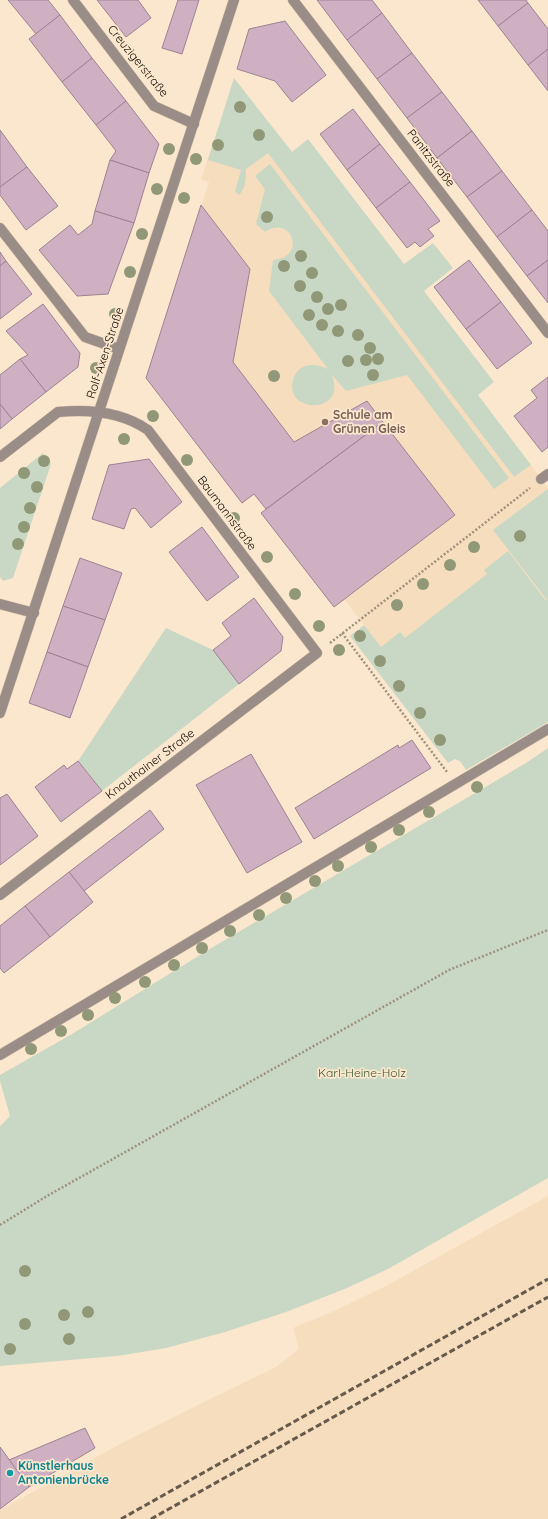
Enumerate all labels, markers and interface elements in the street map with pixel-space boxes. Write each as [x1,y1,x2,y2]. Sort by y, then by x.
street label: Creuzigerstraße [105,22,172,100]
street label: Panitzstraße [404,126,459,190]
street label: Rolf-Axen-Straße [83,305,126,401]
place label: Schule am Grünen Gleis [333,407,406,436]
marker: Schule am Grünen Gleis [320,417,330,427]
street label: Baumannstraße [195,472,260,553]
street label: Knauthainer Straße [102,725,197,802]
park label: Karl-Heine-Holz [318,1065,406,1080]
place label: Künstlerhaus Antonienbrücke [18,1458,109,1487]
marker: Künstlerhaus Antonienbrücke [5,1468,15,1478]

